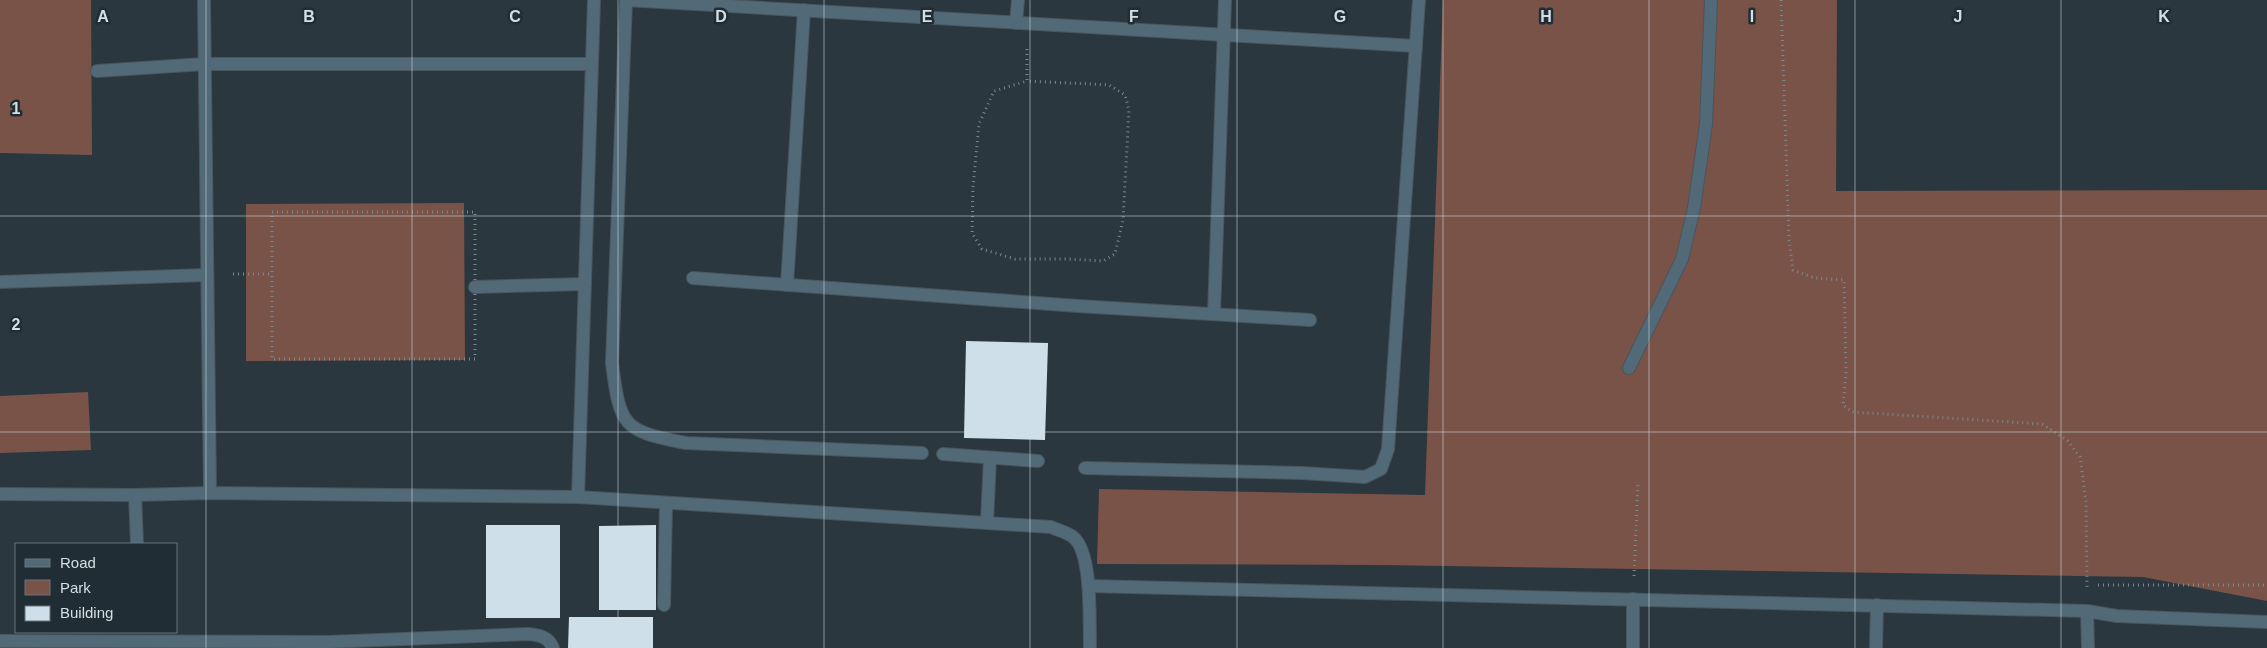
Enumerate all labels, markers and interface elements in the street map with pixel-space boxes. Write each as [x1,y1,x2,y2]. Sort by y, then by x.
text: A [97,8,109,25]
text: B [303,8,315,25]
text: C [509,8,521,25]
text: D [715,8,727,25]
text: E [922,8,933,25]
text: F [1129,8,1139,25]
text: G [1334,8,1346,25]
text: H [1540,8,1552,25]
text: I [1750,8,1754,25]
text: J [1954,8,1962,25]
text: K [2158,8,2170,25]
text: 1 [12,100,21,117]
text: 2 [12,316,21,333]
legend [15,543,178,633]
text: Road [60,554,96,571]
text: Park [60,579,91,596]
text: Building [60,604,113,621]

